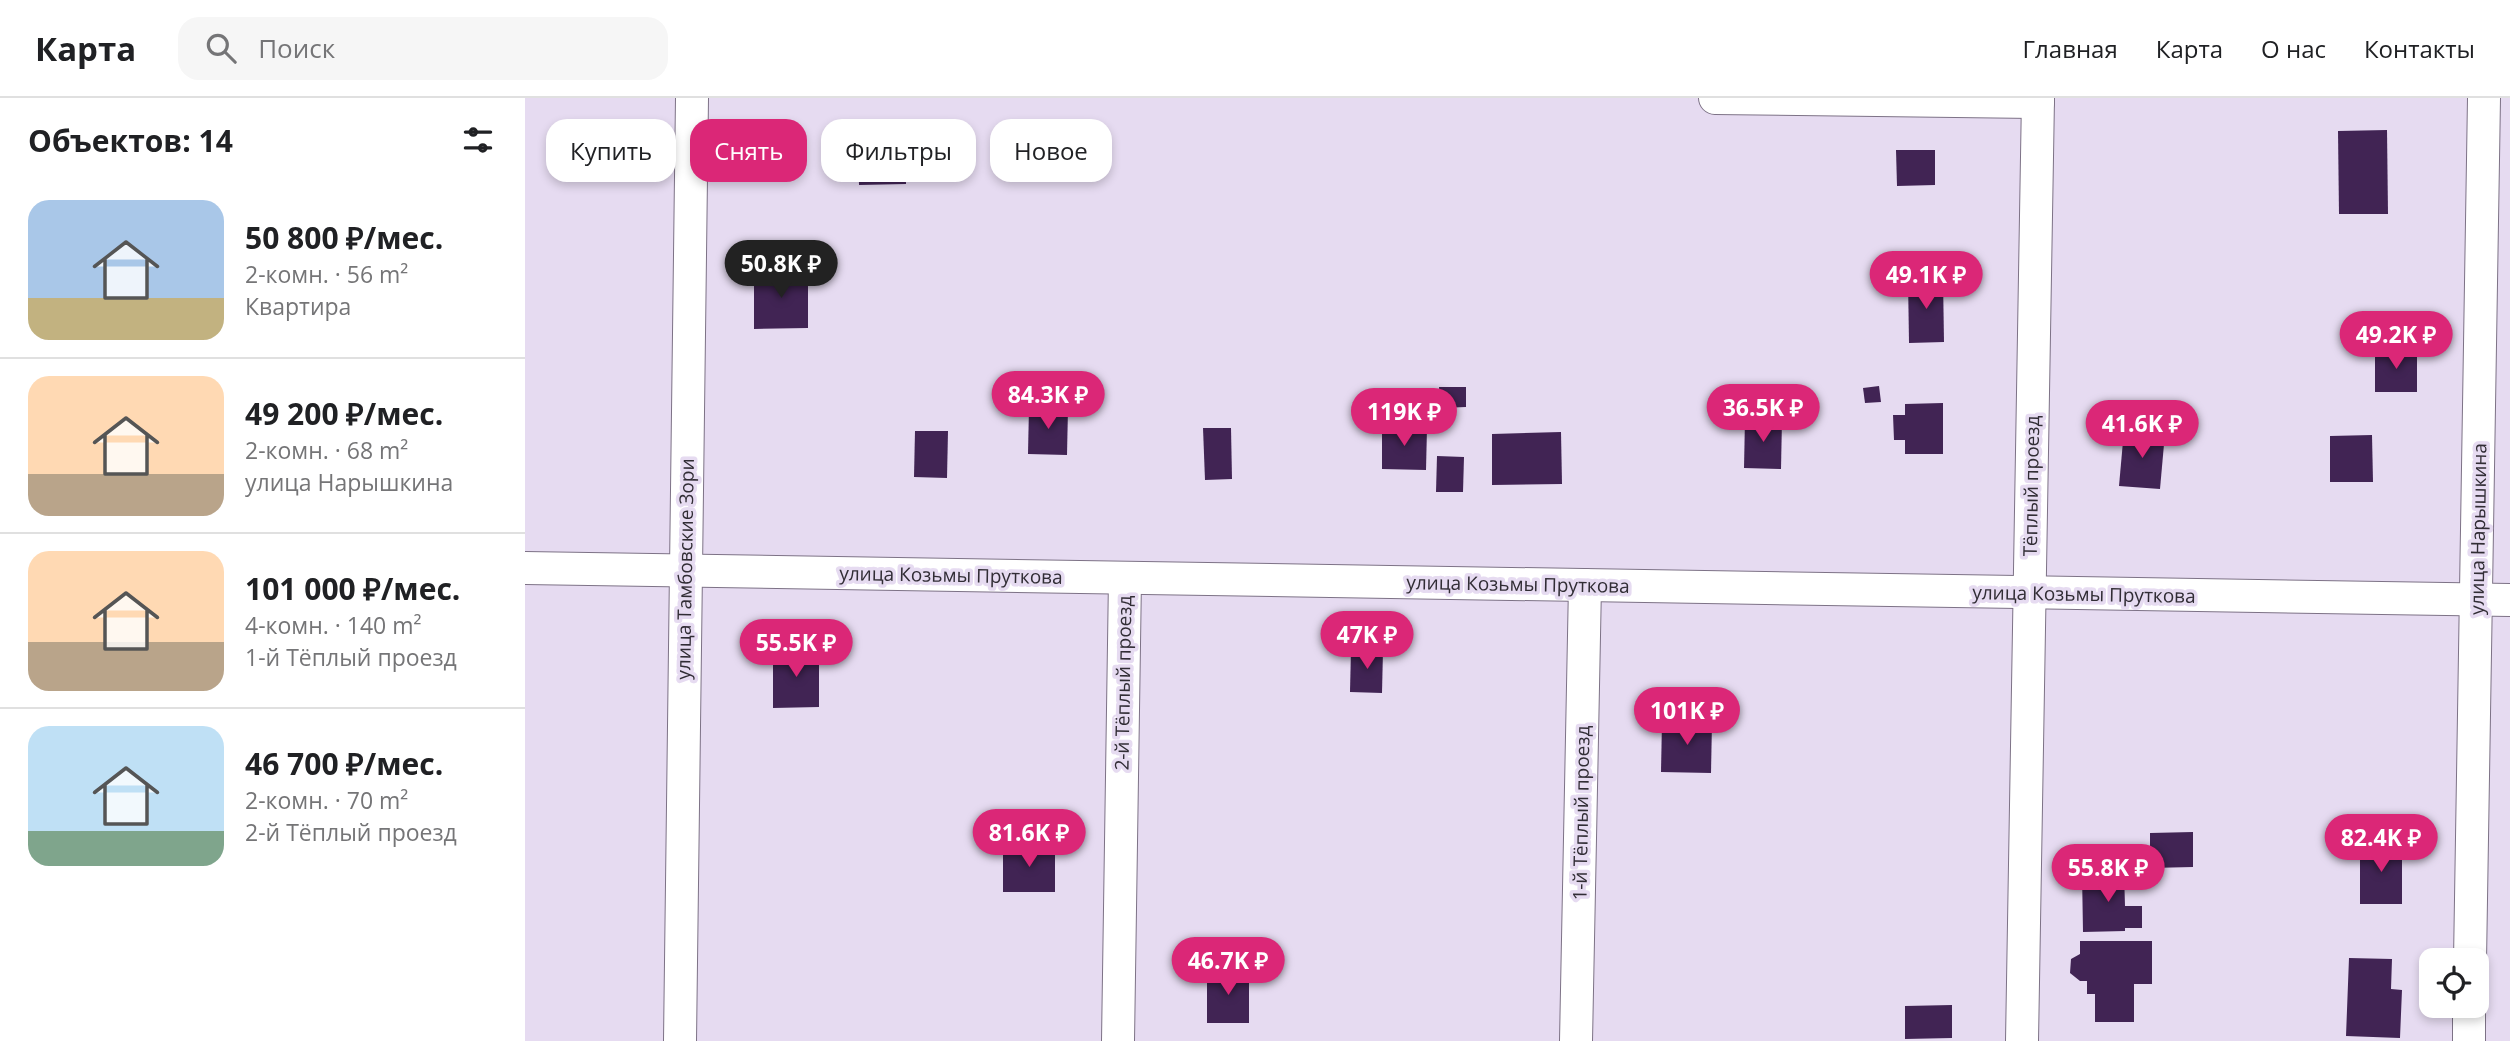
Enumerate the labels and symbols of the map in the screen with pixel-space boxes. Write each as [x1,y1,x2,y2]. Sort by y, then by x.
pin: 50.8K ₽ [716,240,846,300]
pin: 49.1K ₽ [1861,252,1991,311]
pin: 49.2K ₽ [2331,312,2461,371]
pin: 84.3K ₽ [983,372,1113,431]
pin: 36.5K ₽ [1698,384,1828,444]
pin: 119K ₽ [1347,388,1461,448]
pin: 41.6K ₽ [2077,400,2207,460]
street label: Тёплый проезд [2017,415,2045,557]
street label: улица Нарышкина [2464,443,2492,615]
street label: улица Тамбовские Зори [670,458,700,680]
street label: улица Козьмы Пруткова [839,560,1063,590]
street label: улица Козьмы Пруткова [1406,569,1630,599]
street label: улица Козьмы Пруткова [1972,579,2196,609]
street label: 2-й Тёплый проезд [1108,595,1138,771]
pin: 47K ₽ [1318,612,1416,671]
pin: 55.5K ₽ [731,620,861,679]
pin: 101K ₽ [1630,688,1744,747]
street label: 1-й Тёплый проезд [1566,725,1596,901]
pin: 81.6K ₽ [964,810,1094,869]
pin: 82.4K ₽ [2316,814,2446,874]
pin: 55.8K ₽ [2043,844,2173,904]
pin: 46.7K ₽ [1163,937,1293,997]

